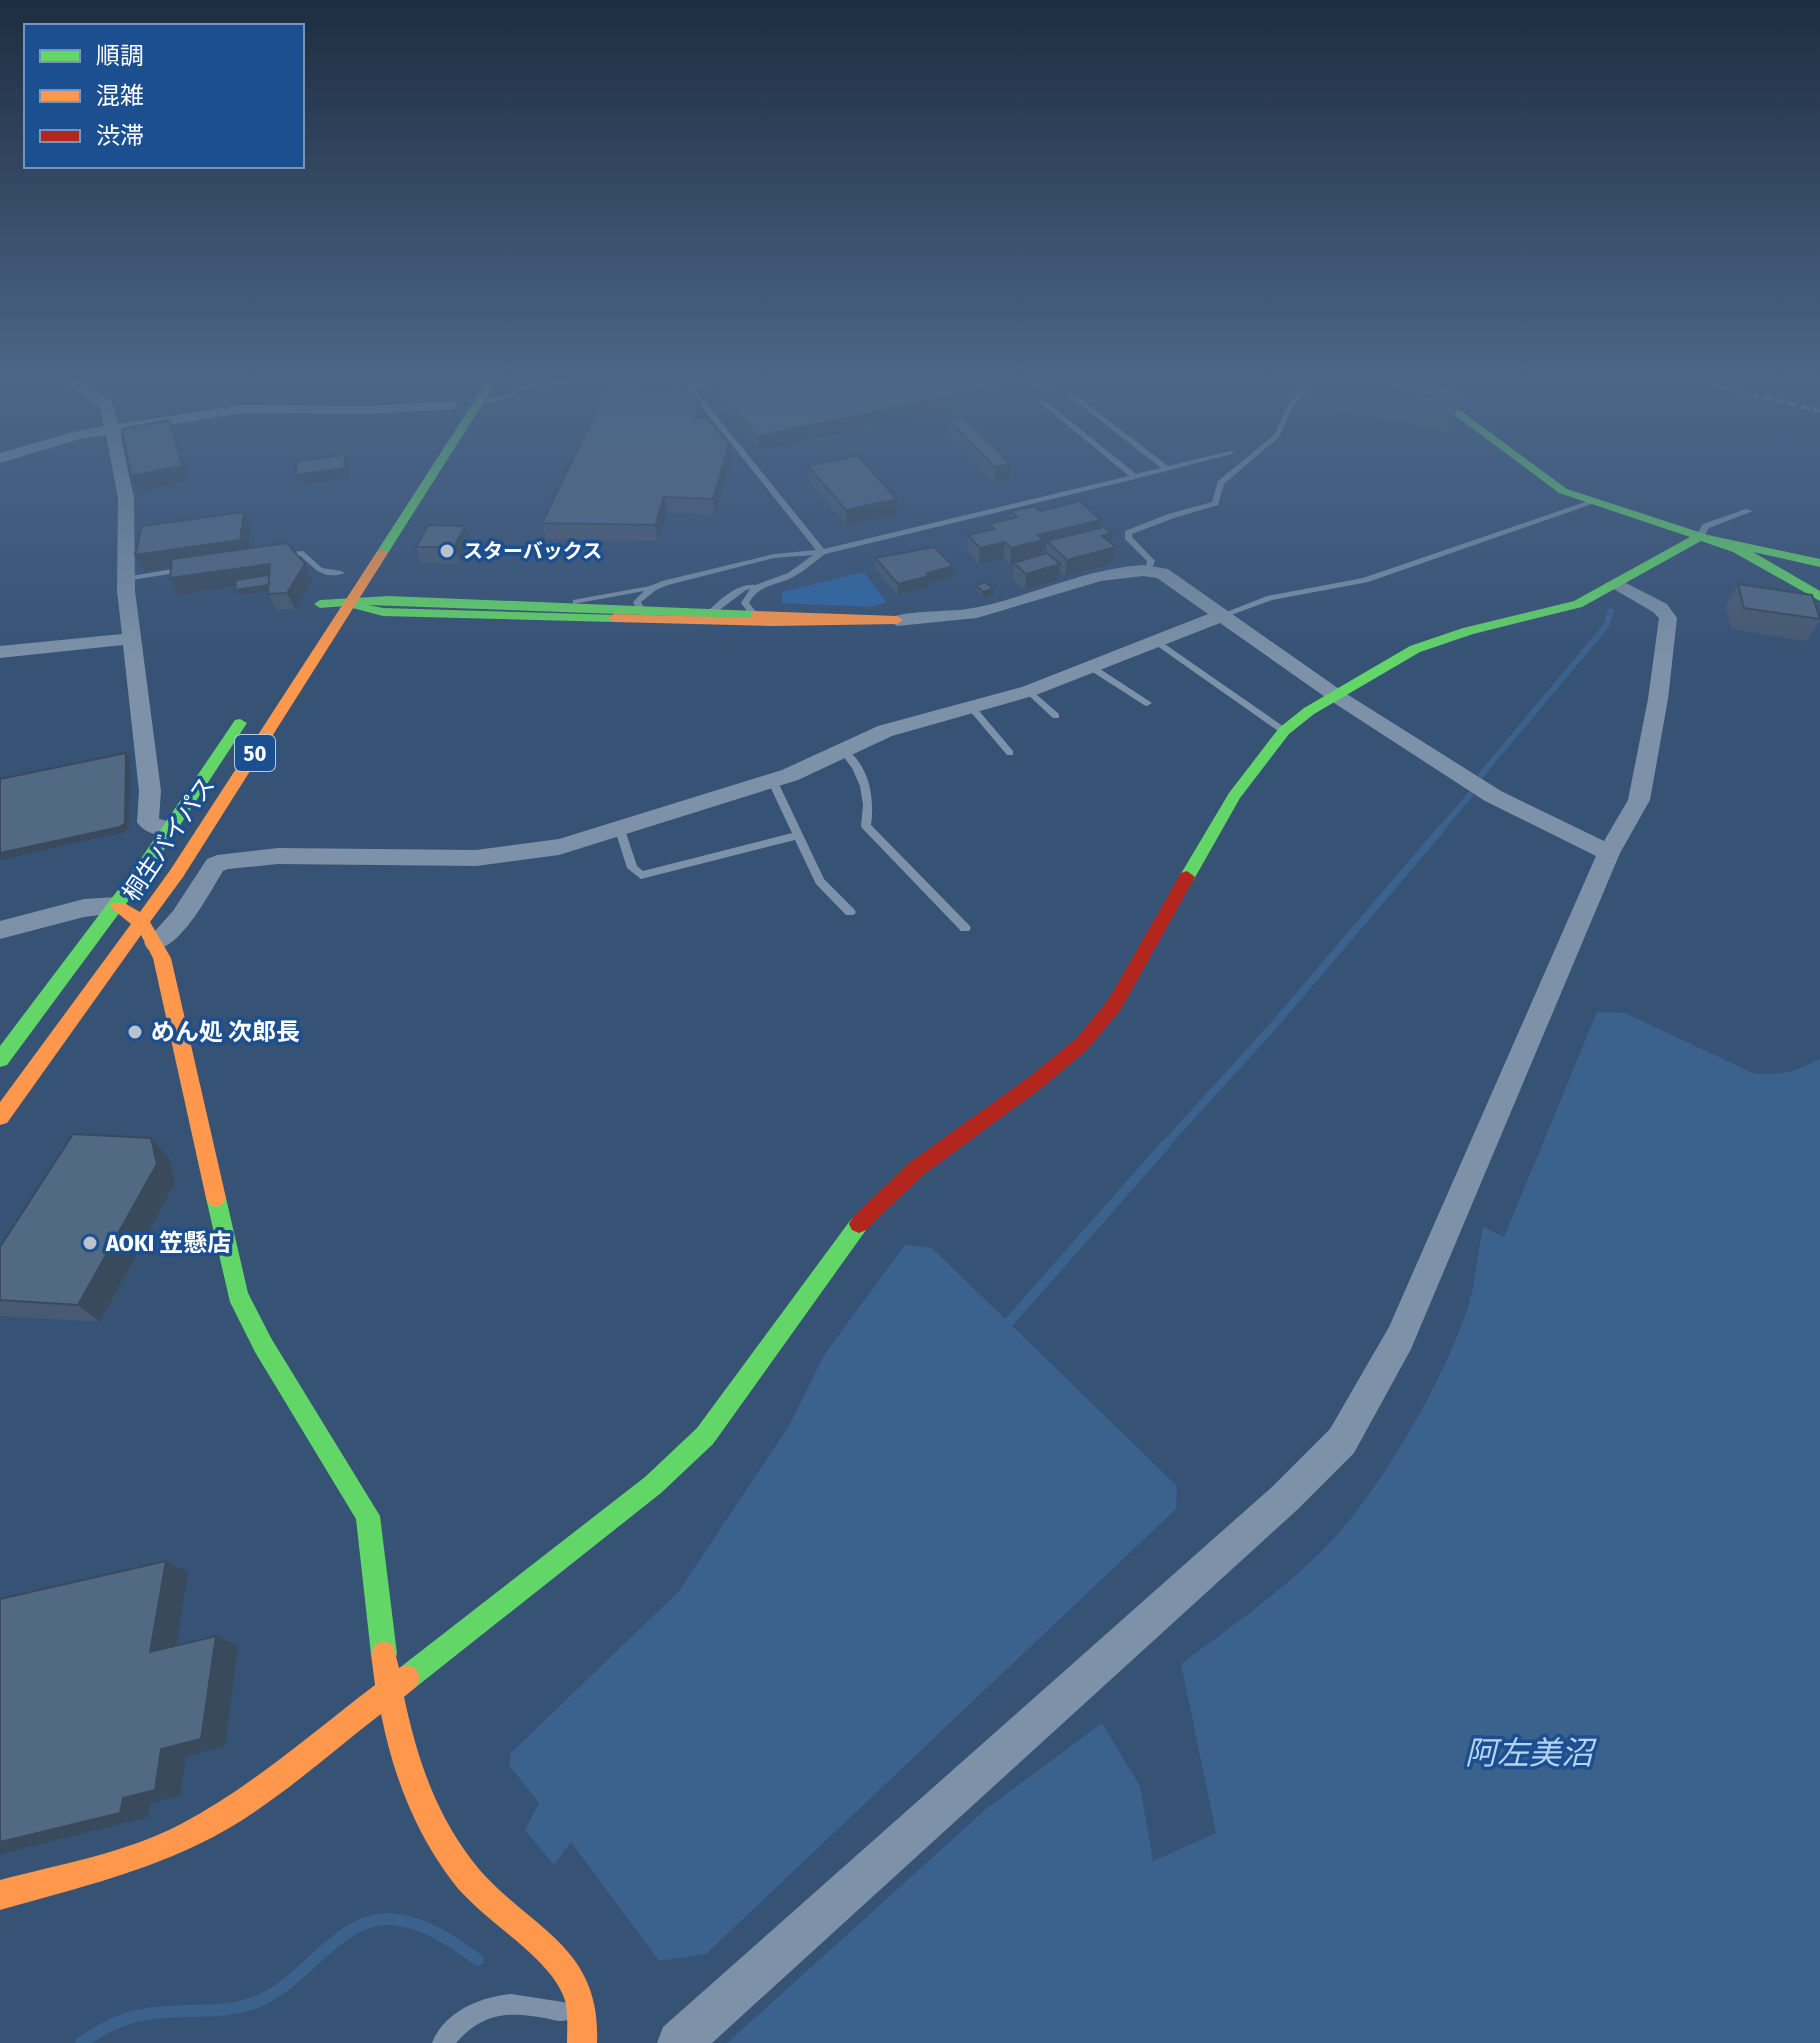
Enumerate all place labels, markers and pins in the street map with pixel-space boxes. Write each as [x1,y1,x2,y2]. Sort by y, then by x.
place label: スターバックス [463,539,602,563]
marker: スターバックス [438,542,456,560]
place label: めん処 次郎長 [151,1018,300,1046]
marker: めん処 次郎長 [126,1023,144,1041]
place label: AOKI 笠懸店 [105,1229,231,1257]
marker: AOKI 笠懸店 [81,1234,99,1252]

